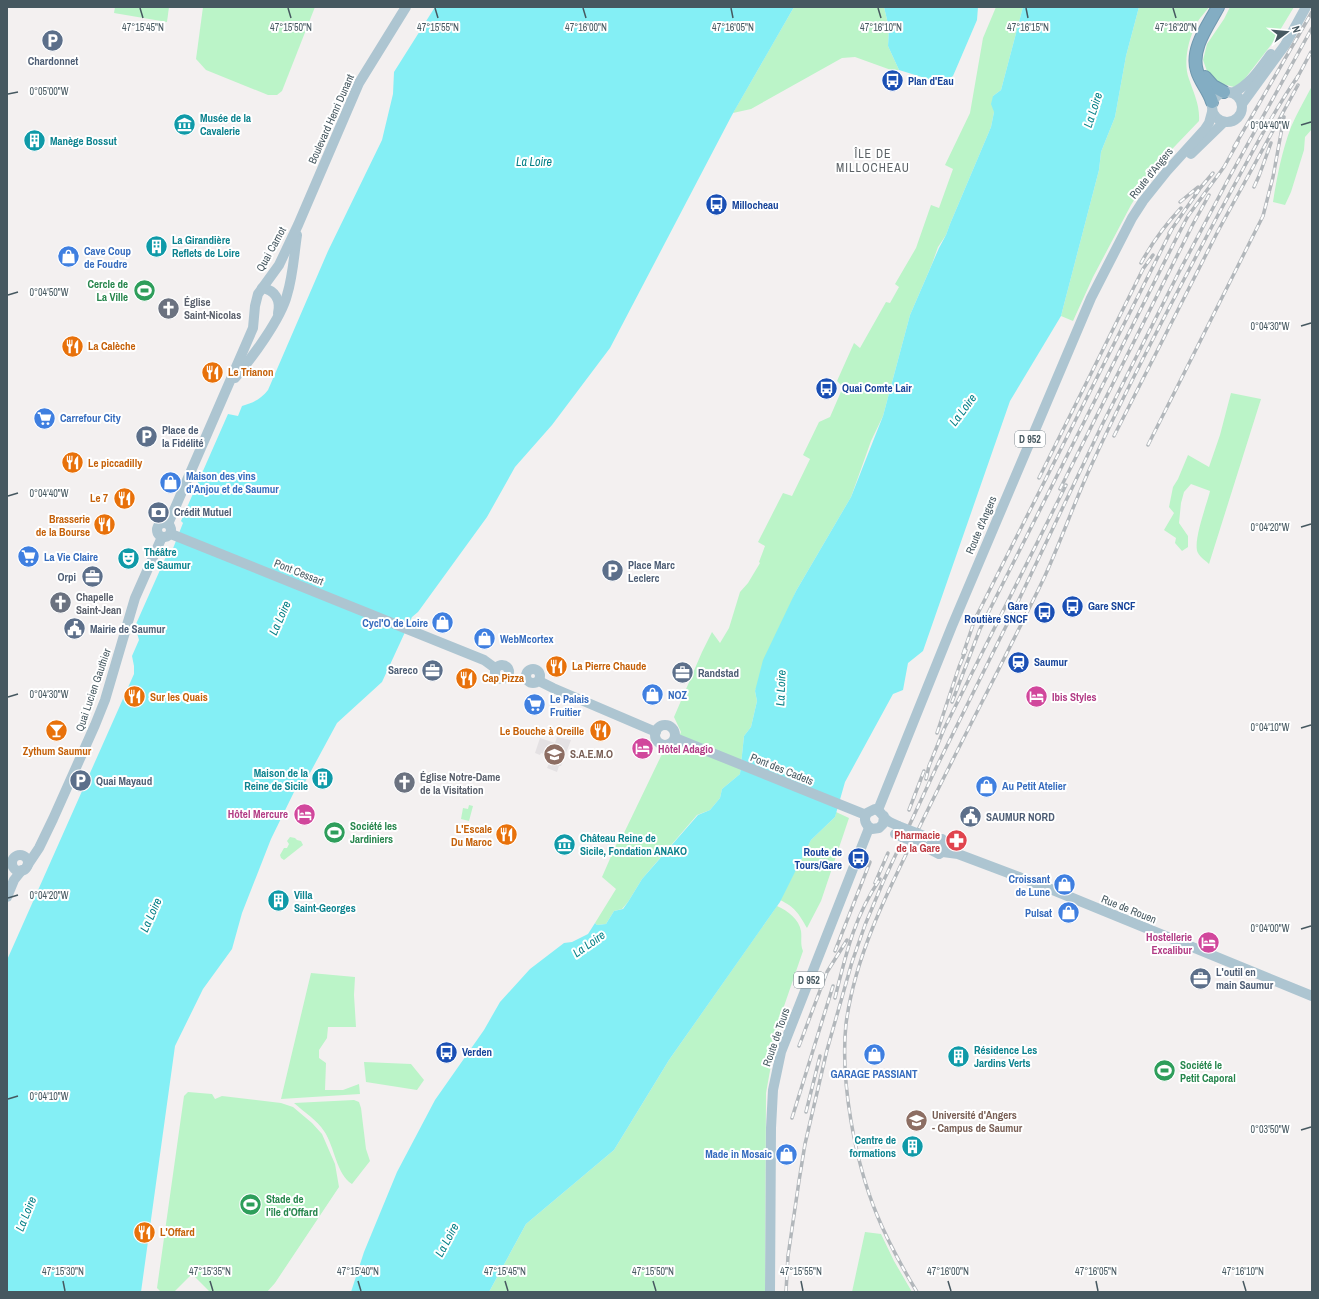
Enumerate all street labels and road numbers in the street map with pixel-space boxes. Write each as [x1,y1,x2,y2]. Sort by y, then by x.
street label: Boulevard Henri Dunant [305,72,357,166]
street label: Route d'Angers [1126,144,1176,201]
street label: Quai Carnot [253,224,289,274]
road number: D 952 [1015,431,1045,447]
street label: Route d'Angers [962,493,1000,556]
street label: Pont Cessart [272,556,326,588]
street label: Quai Lucien Gauthier [72,647,114,733]
street label: Pont des Cadets [748,750,816,788]
street label: Rue de Rouen [1099,892,1159,926]
road number: D 952 [794,972,824,988]
street label: Route de Tours [759,1005,793,1068]

